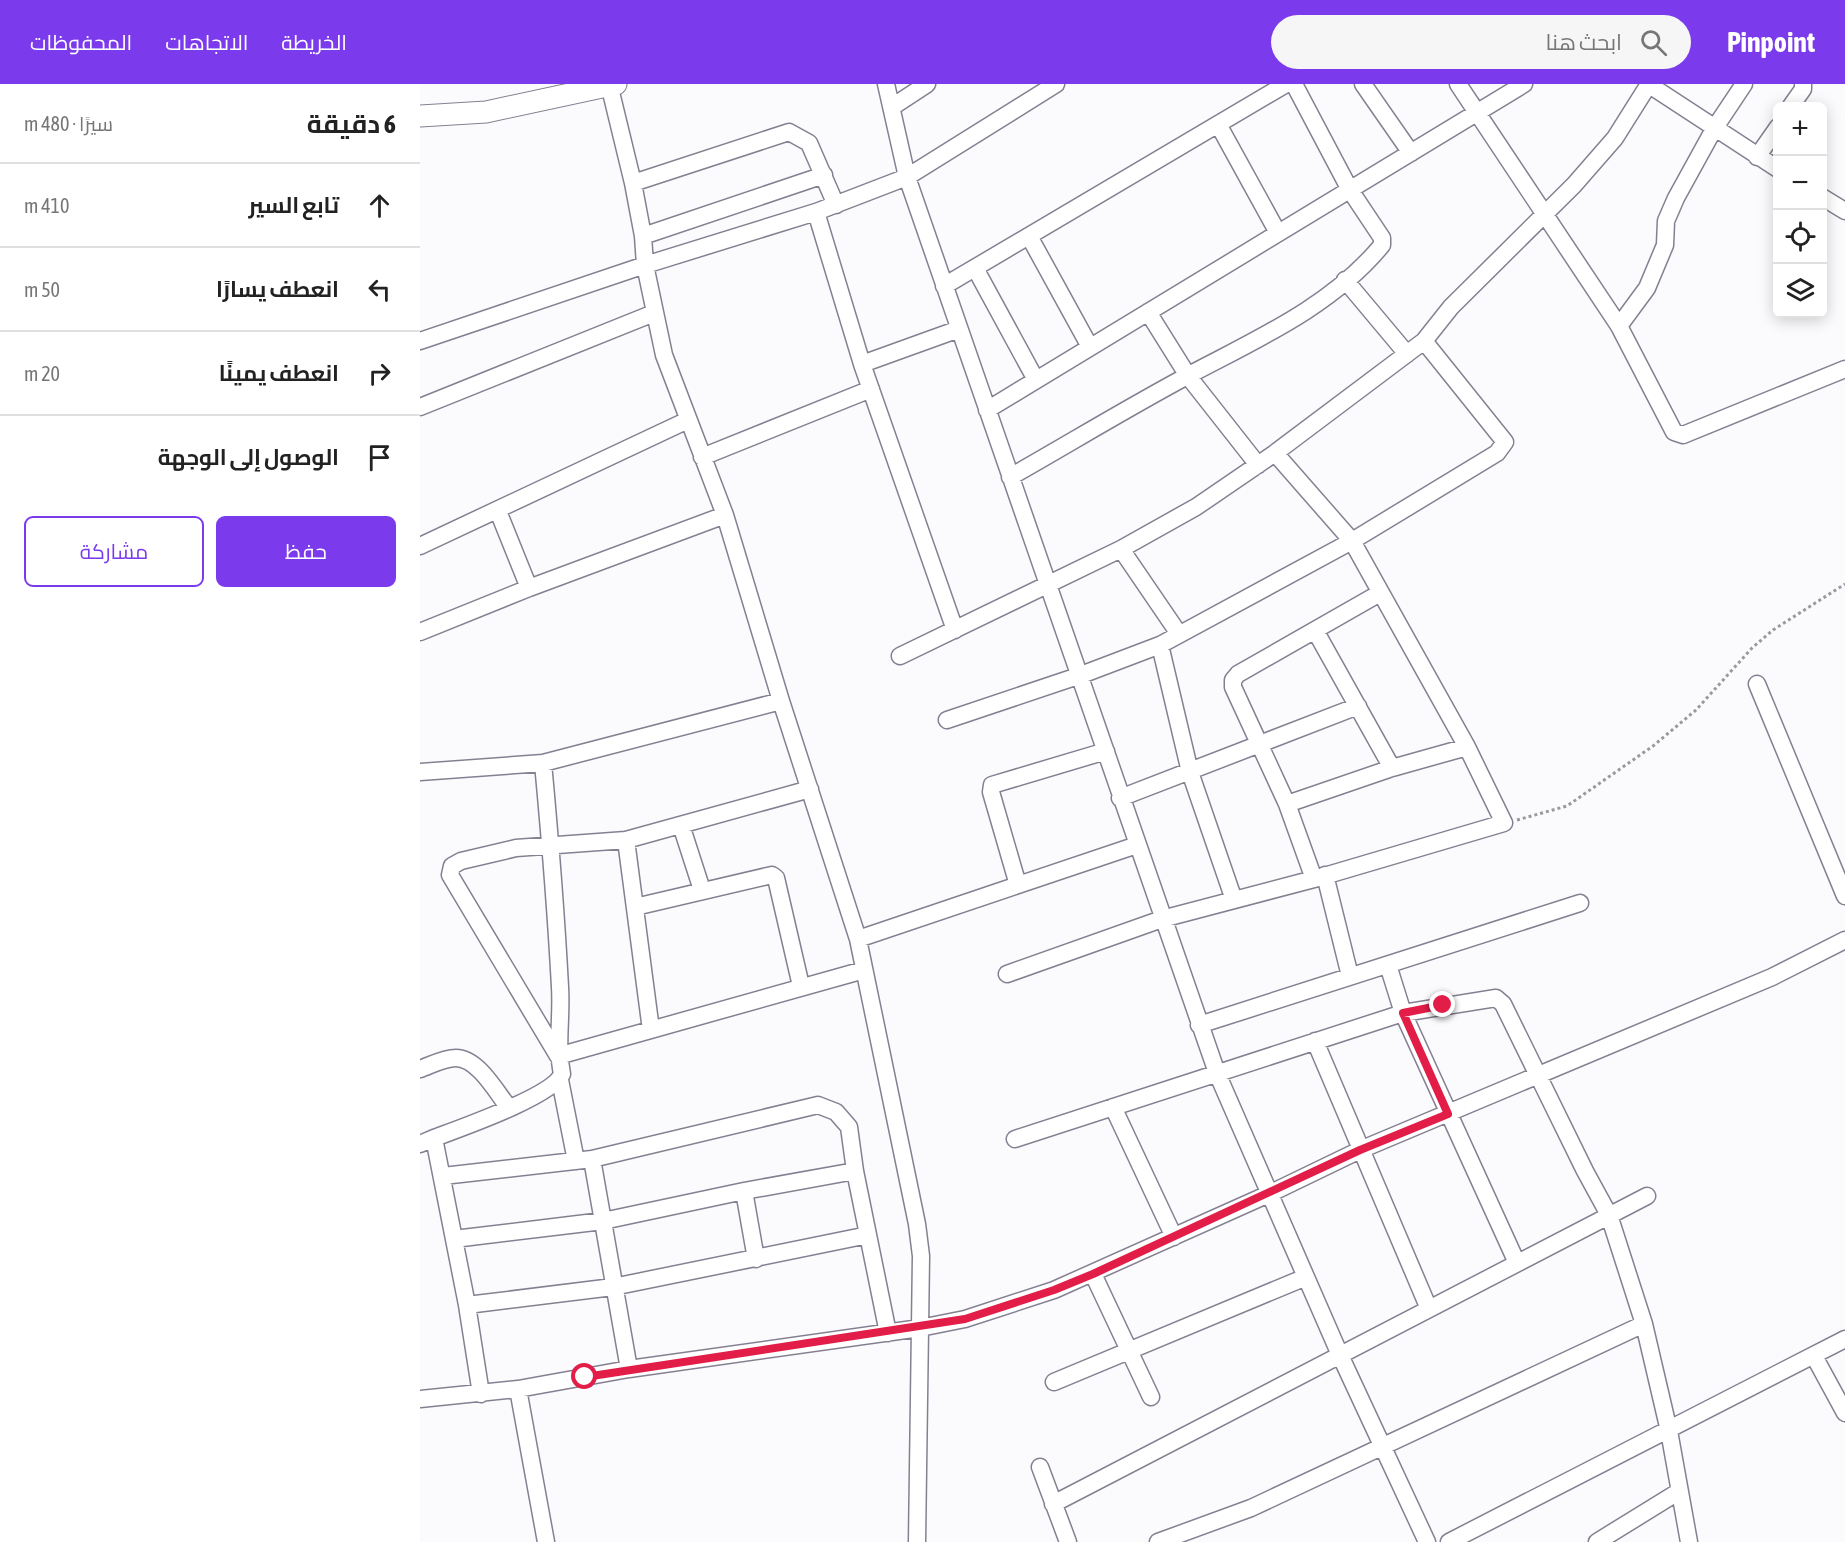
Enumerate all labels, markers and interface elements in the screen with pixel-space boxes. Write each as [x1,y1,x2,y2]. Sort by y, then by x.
search box [1271,15,1691,69]
icon: search [1637,26,1670,59]
text: Pinpoint [1727,26,1815,58]
text: ابحث هنا [1545,29,1622,55]
text: المحفوظات [30,30,132,54]
text: الاتجاهات [165,30,248,54]
text: الخريطة [281,30,347,54]
map controls [1773,102,1827,318]
button: + [1773,102,1827,156]
text: 6 دقيقة [307,109,396,139]
text: سيرًا · 480 m [24,112,113,135]
button: − [1773,156,1827,210]
icon: ahead [363,189,396,222]
text: تابع السير [249,192,339,218]
text: 410 m [24,194,69,217]
button: locate [1773,210,1827,264]
button: layers [1773,264,1827,318]
icon: left [363,273,396,306]
text: انعطف يسارًا [216,276,339,302]
text: 50 m [24,278,60,301]
icon: right [363,357,396,390]
text: انعطف يمينًا [219,360,339,386]
text: 20 m [24,362,60,385]
icon: arrive [363,441,396,474]
text: الوصول إلى الوجهة [158,444,339,470]
button: مشاركة [24,516,204,587]
button: حفظ [216,516,396,587]
route end [1429,991,1455,1017]
route start [571,1363,597,1389]

